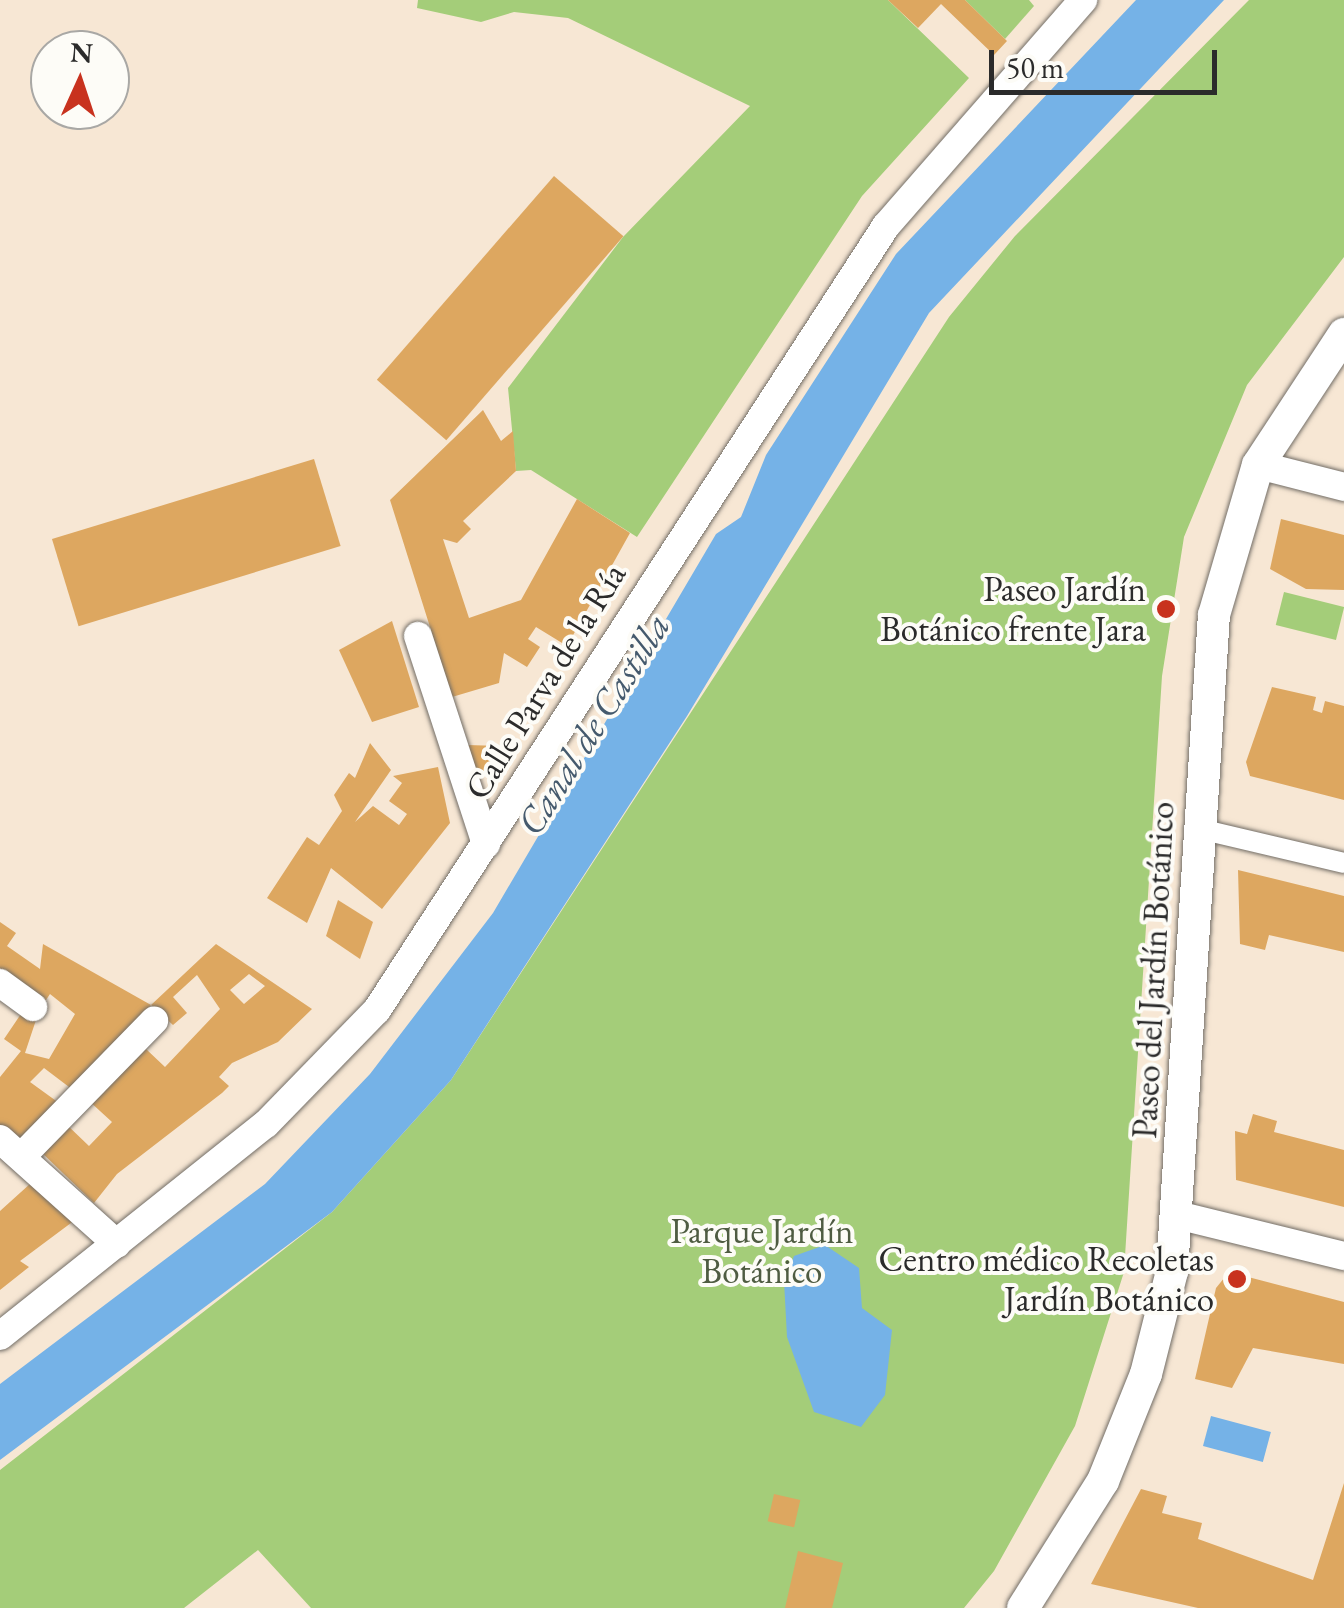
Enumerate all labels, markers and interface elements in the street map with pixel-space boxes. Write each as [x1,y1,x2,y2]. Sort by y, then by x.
north arrow [30,30,130,130]
scale bar [994,30,1222,92]
text: N [69,33,94,71]
text: 50 m [1006,48,1064,87]
street label: Calle Parva de la Ría [456,555,634,807]
place label: Paseo Jardín Botánico frente Jara [880,568,1146,650]
marker: Paseo Jardín Botánico frente Jara [1155,598,1177,620]
water label: Canal de Castilla [507,605,679,843]
street label: Paseo del Jardín Botánico [1123,800,1183,1140]
park label: Parque Jardín Botánico [671,1210,853,1292]
place label: Centro médico Recoletas Jardín Botánico [878,1238,1214,1320]
marker: Centro médico Recoletas Jardín Botánico [1224,1266,1250,1292]

